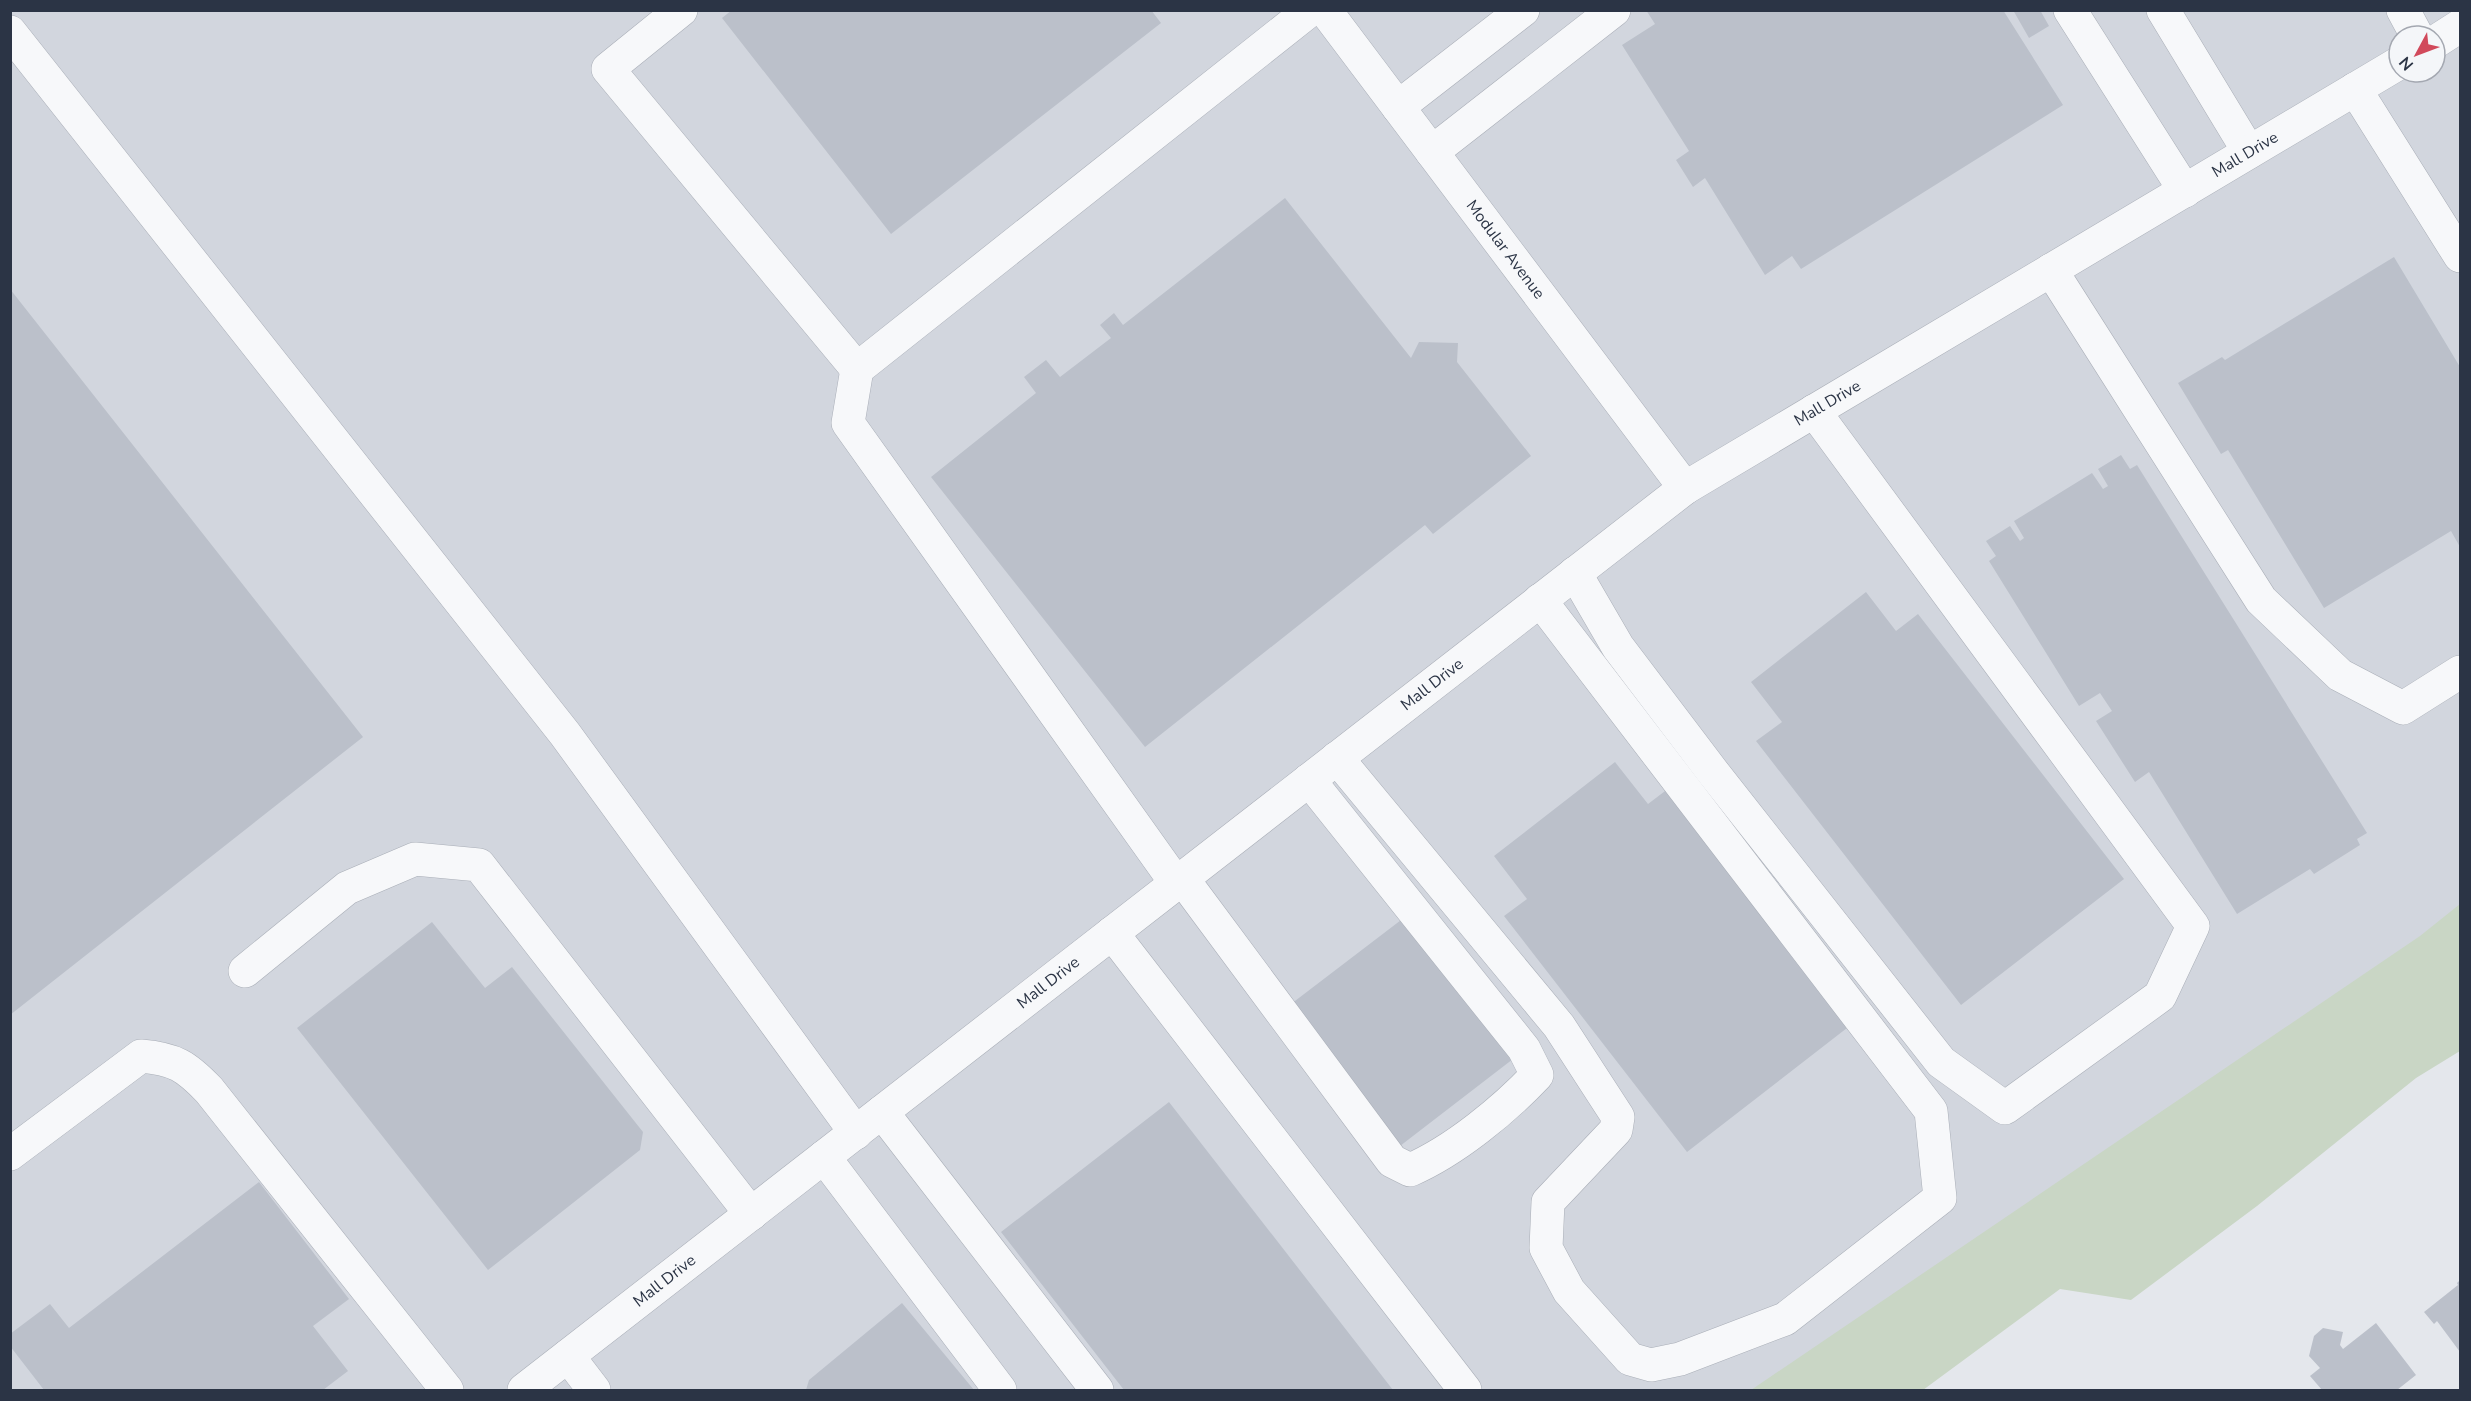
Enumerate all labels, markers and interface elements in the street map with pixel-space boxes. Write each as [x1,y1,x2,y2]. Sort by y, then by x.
north arrow [2387,24,2447,84]
text: N [2394,51,2419,75]
street label: Mall Drive [2208,126,2282,183]
street label: Modular Avenue [1461,196,1550,304]
street label: Mall Drive [1790,375,1865,432]
street label: Mall Drive [1396,653,1468,716]
street label: Mall Drive [1012,951,1084,1014]
street label: Mall Drive [629,1249,700,1312]

